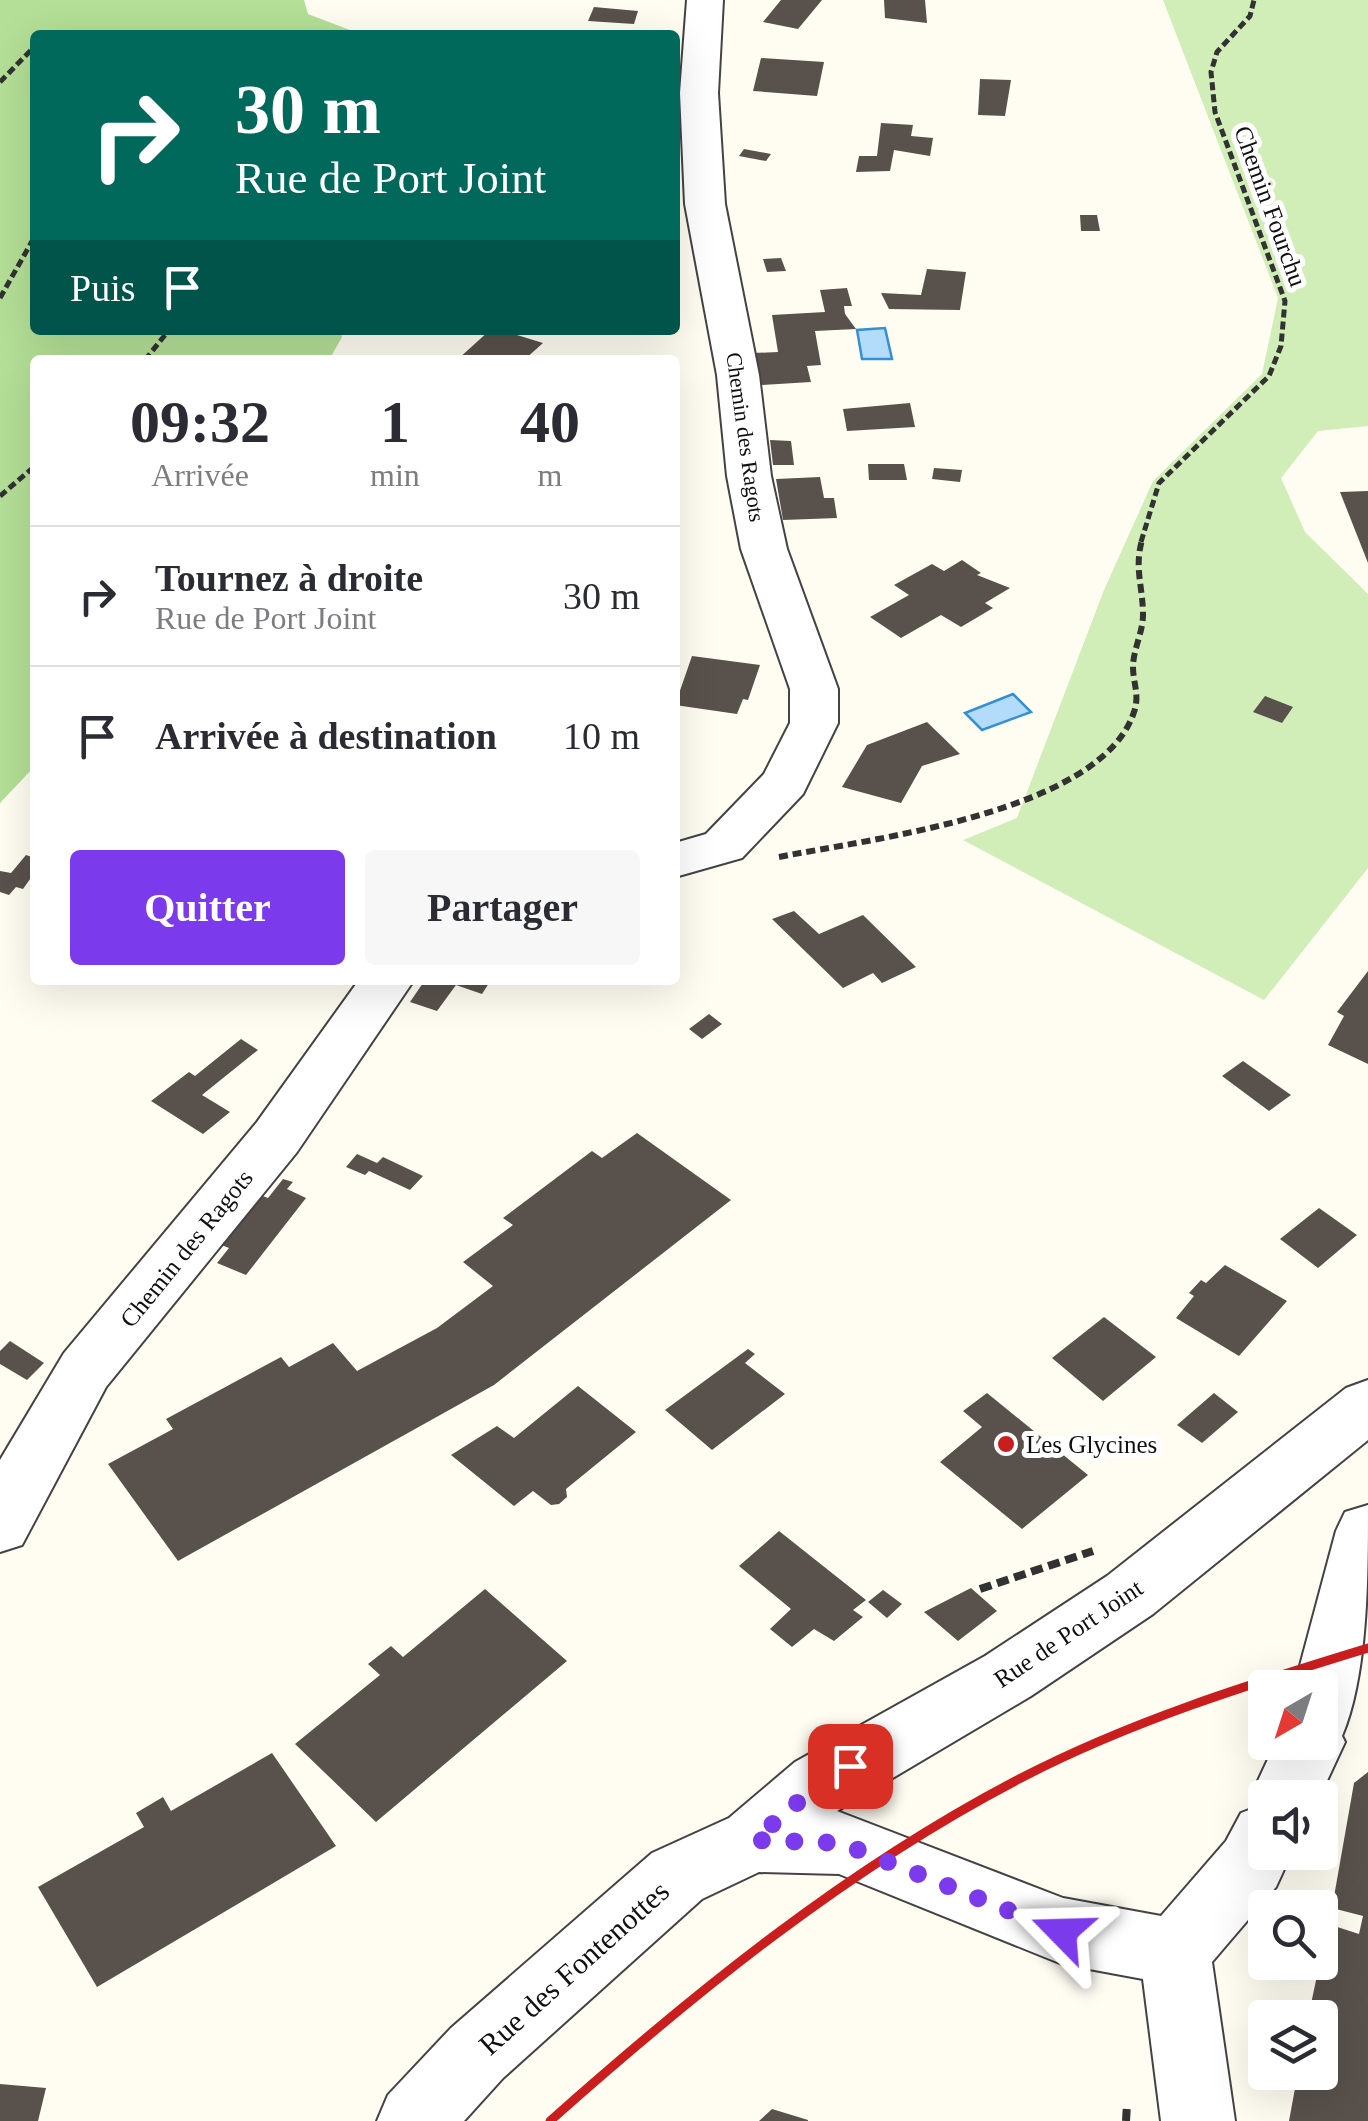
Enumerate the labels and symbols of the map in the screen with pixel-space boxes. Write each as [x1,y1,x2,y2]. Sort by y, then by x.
street label: Chemin Fourchu [1229,122,1312,291]
street label: Chemin des Ragots [721,351,770,524]
street label: Chemin des Ragots [115,1164,258,1332]
place label: Les Glycines [1026,1431,1157,1458]
marker: Les Glycines [995,1433,1017,1455]
street label: Rue de Port Joint [989,1574,1148,1693]
north arrow [1248,1670,1338,1760]
pin [808,1724,893,1809]
street label: Rue des Fontenottes [472,1874,675,2061]
position arrow [1010,1880,1114,1984]

